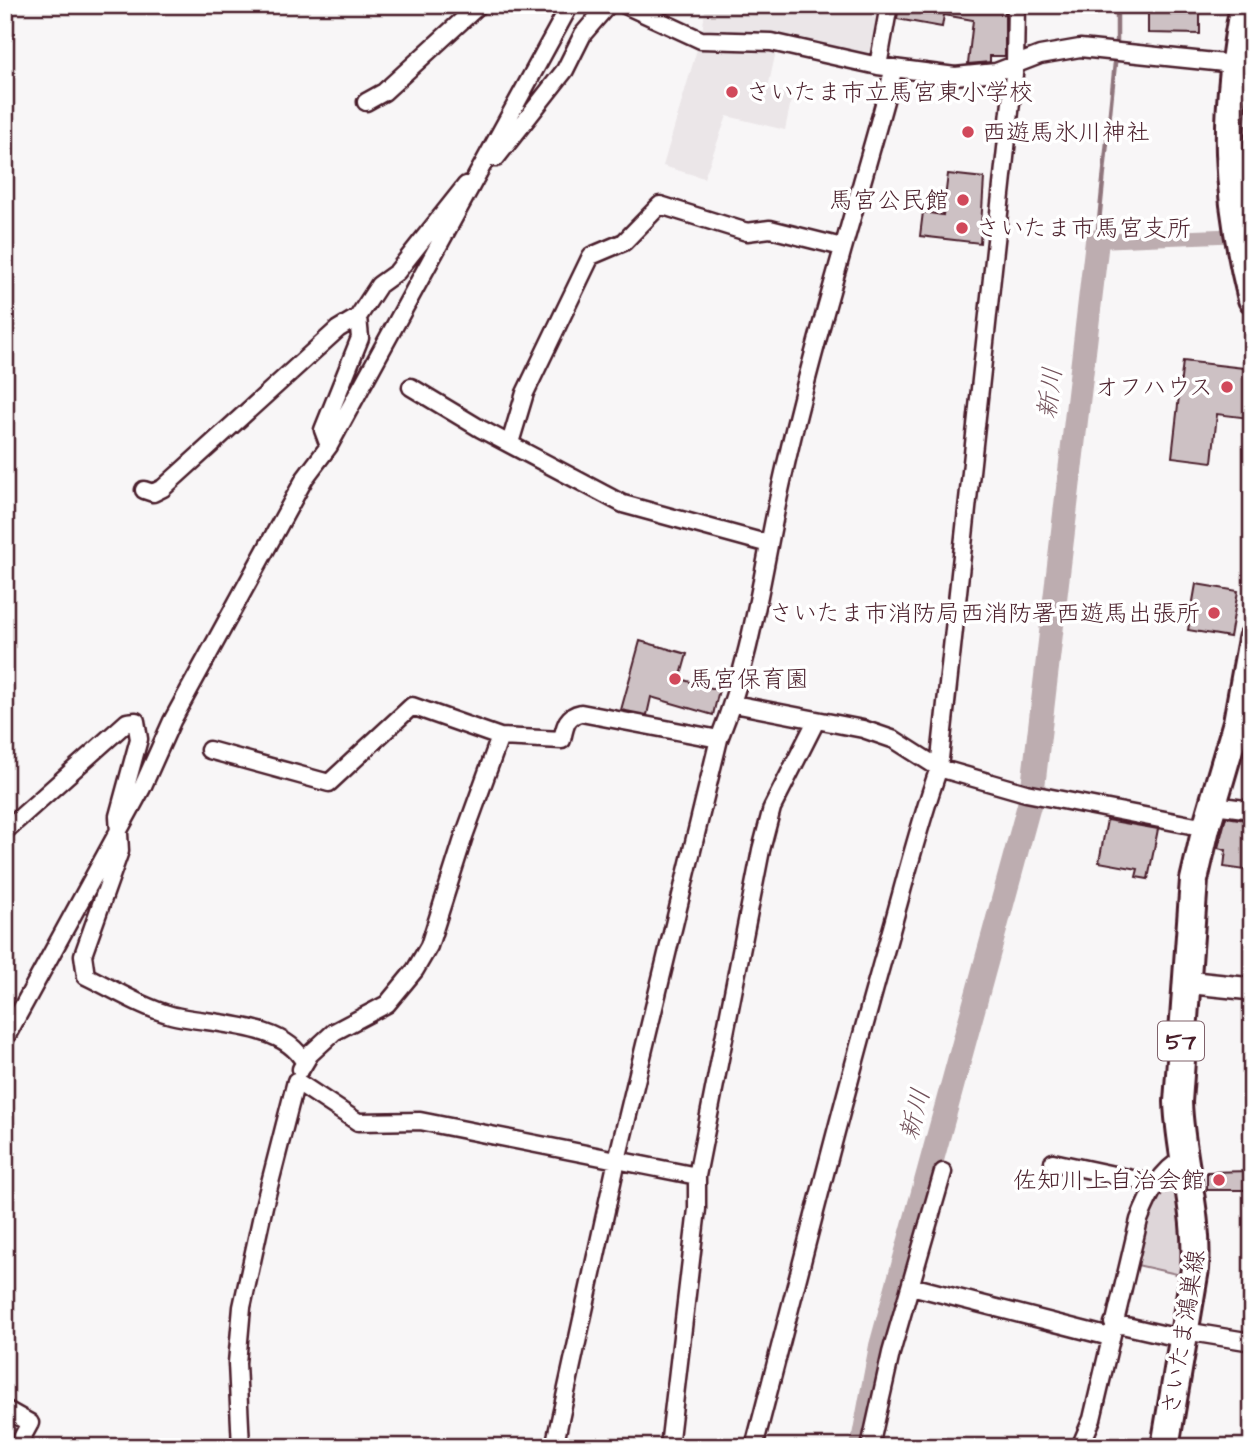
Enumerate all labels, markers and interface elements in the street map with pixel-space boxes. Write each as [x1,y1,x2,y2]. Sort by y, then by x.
place label: さいたま市立馬宮東小学校 [746,76,1033,110]
marker: さいたま市立馬宮東小学校 [724,84,740,100]
place label: 西遊馬氷川神社 [982,116,1150,150]
marker: 西遊馬氷川神社 [960,124,976,140]
place label: 馬宮公民館 [829,184,949,218]
marker: 馬宮公民館 [955,192,971,208]
place label: さいたま市馬宮支所 [976,212,1191,246]
marker: さいたま市馬宮支所 [954,220,970,236]
water label: 新川 [1029,365,1071,421]
place label: オフハウス [1094,371,1213,405]
marker: オフハウス [1219,379,1235,395]
place label: さいたま市消防局西消防署西遊馬出張所 [769,597,1200,631]
marker: さいたま市消防局西消防署西遊馬出張所 [1206,605,1222,621]
place label: 馬宮保育園 [689,663,809,697]
marker: 馬宮保育園 [667,671,683,687]
road number: 57 [1158,1022,1204,1060]
water label: 新川 [891,1084,939,1144]
place label: 佐知川上自治会館 [1013,1164,1205,1198]
marker: 佐知川上自治会館 [1211,1172,1227,1188]
street label: さいたま鴻巣線 [1154,1247,1214,1417]

